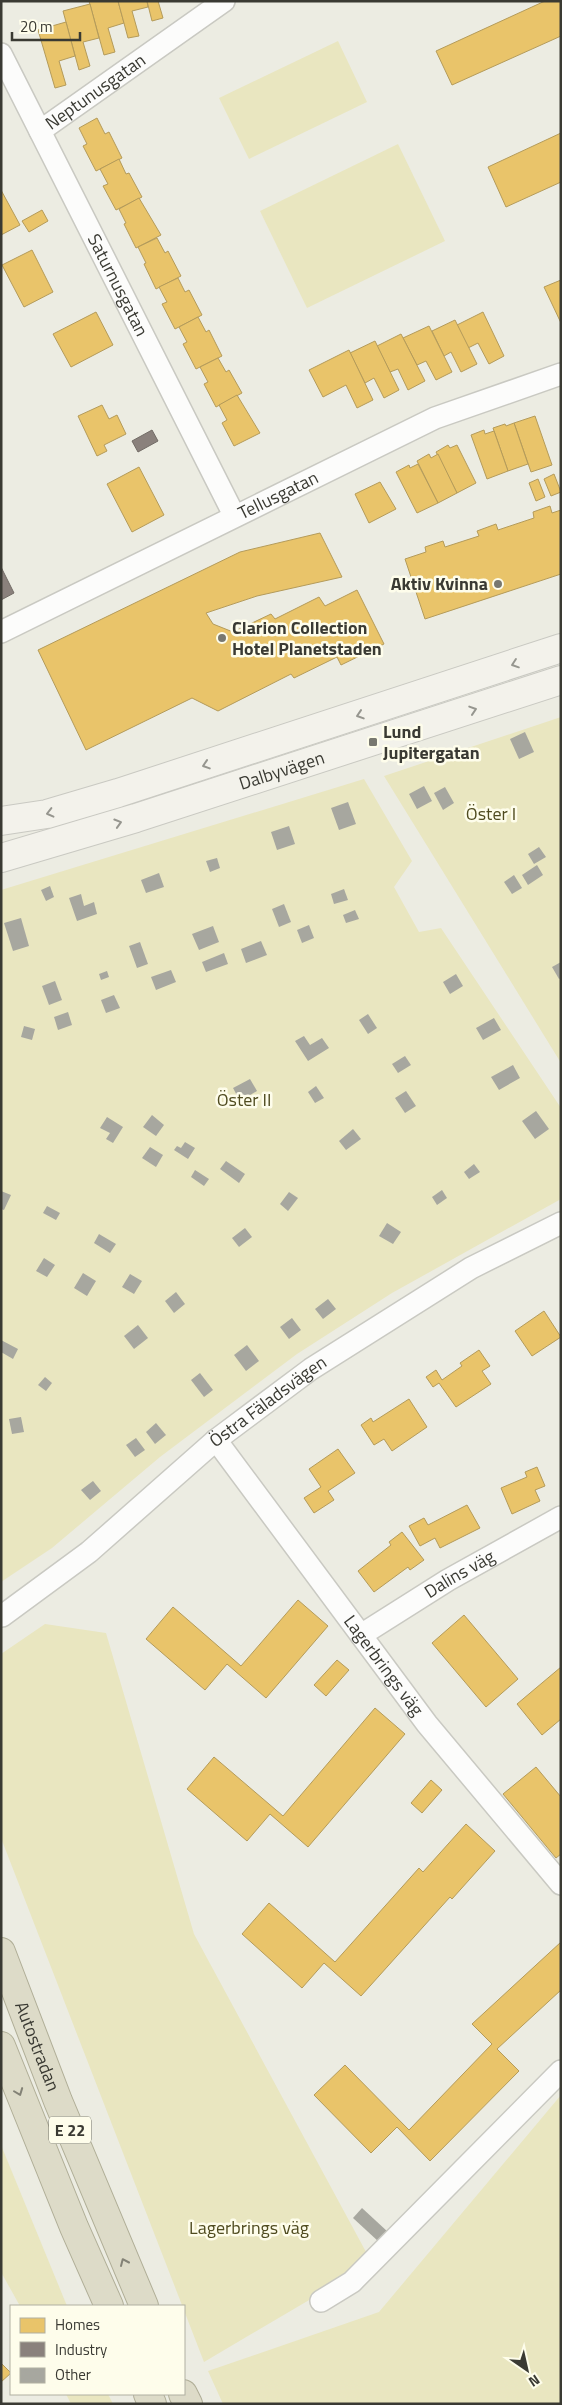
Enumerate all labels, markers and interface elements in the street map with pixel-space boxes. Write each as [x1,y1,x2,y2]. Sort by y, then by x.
scale bar [12,10,80,42]
text: 20 m [20,15,53,38]
street label: Neptunusgatan [40,46,151,136]
street label: Saturnusgatan [81,229,156,341]
street label: Tellusgatan [233,464,323,526]
place label: Aktiv Kvinna [391,570,488,597]
marker: Aktiv Kvinna [492,578,504,590]
place label: Clarion Collection Hotel Planetstaden [232,614,382,662]
marker: Clarion Collection Hotel Planetstaden [216,632,228,644]
one-way arrow [511,658,519,668]
one-way arrow [468,705,476,715]
one-way arrow [356,709,365,719]
place label: Lund Jupitergatan [383,718,480,766]
marker: Lund Jupitergatan [367,736,379,748]
street label: Dalbyvägen [235,744,328,797]
one-way arrow [202,759,210,769]
park label: Öster I [466,800,516,827]
one-way arrow [46,807,55,818]
one-way arrow [113,819,122,829]
park label: Öster II [217,1086,271,1113]
street label: Östra Fäladsvägen [203,1349,332,1454]
street label: Dalins väg [419,1543,500,1605]
street label: Lagerbrings väg [337,1609,431,1721]
street label: Autostradan [8,1997,67,2095]
one-way arrow [13,2087,23,2095]
road number: E 22 [49,2116,91,2144]
park label: Lagerbrings väg [189,2214,309,2241]
one-way arrow [120,2258,131,2267]
legend [10,2305,185,2395]
text: Homes [55,2313,100,2336]
text: Industry [55,2338,107,2361]
north arrow [502,2345,552,2395]
text: Other [55,2363,91,2386]
text: N [525,2370,544,2393]

